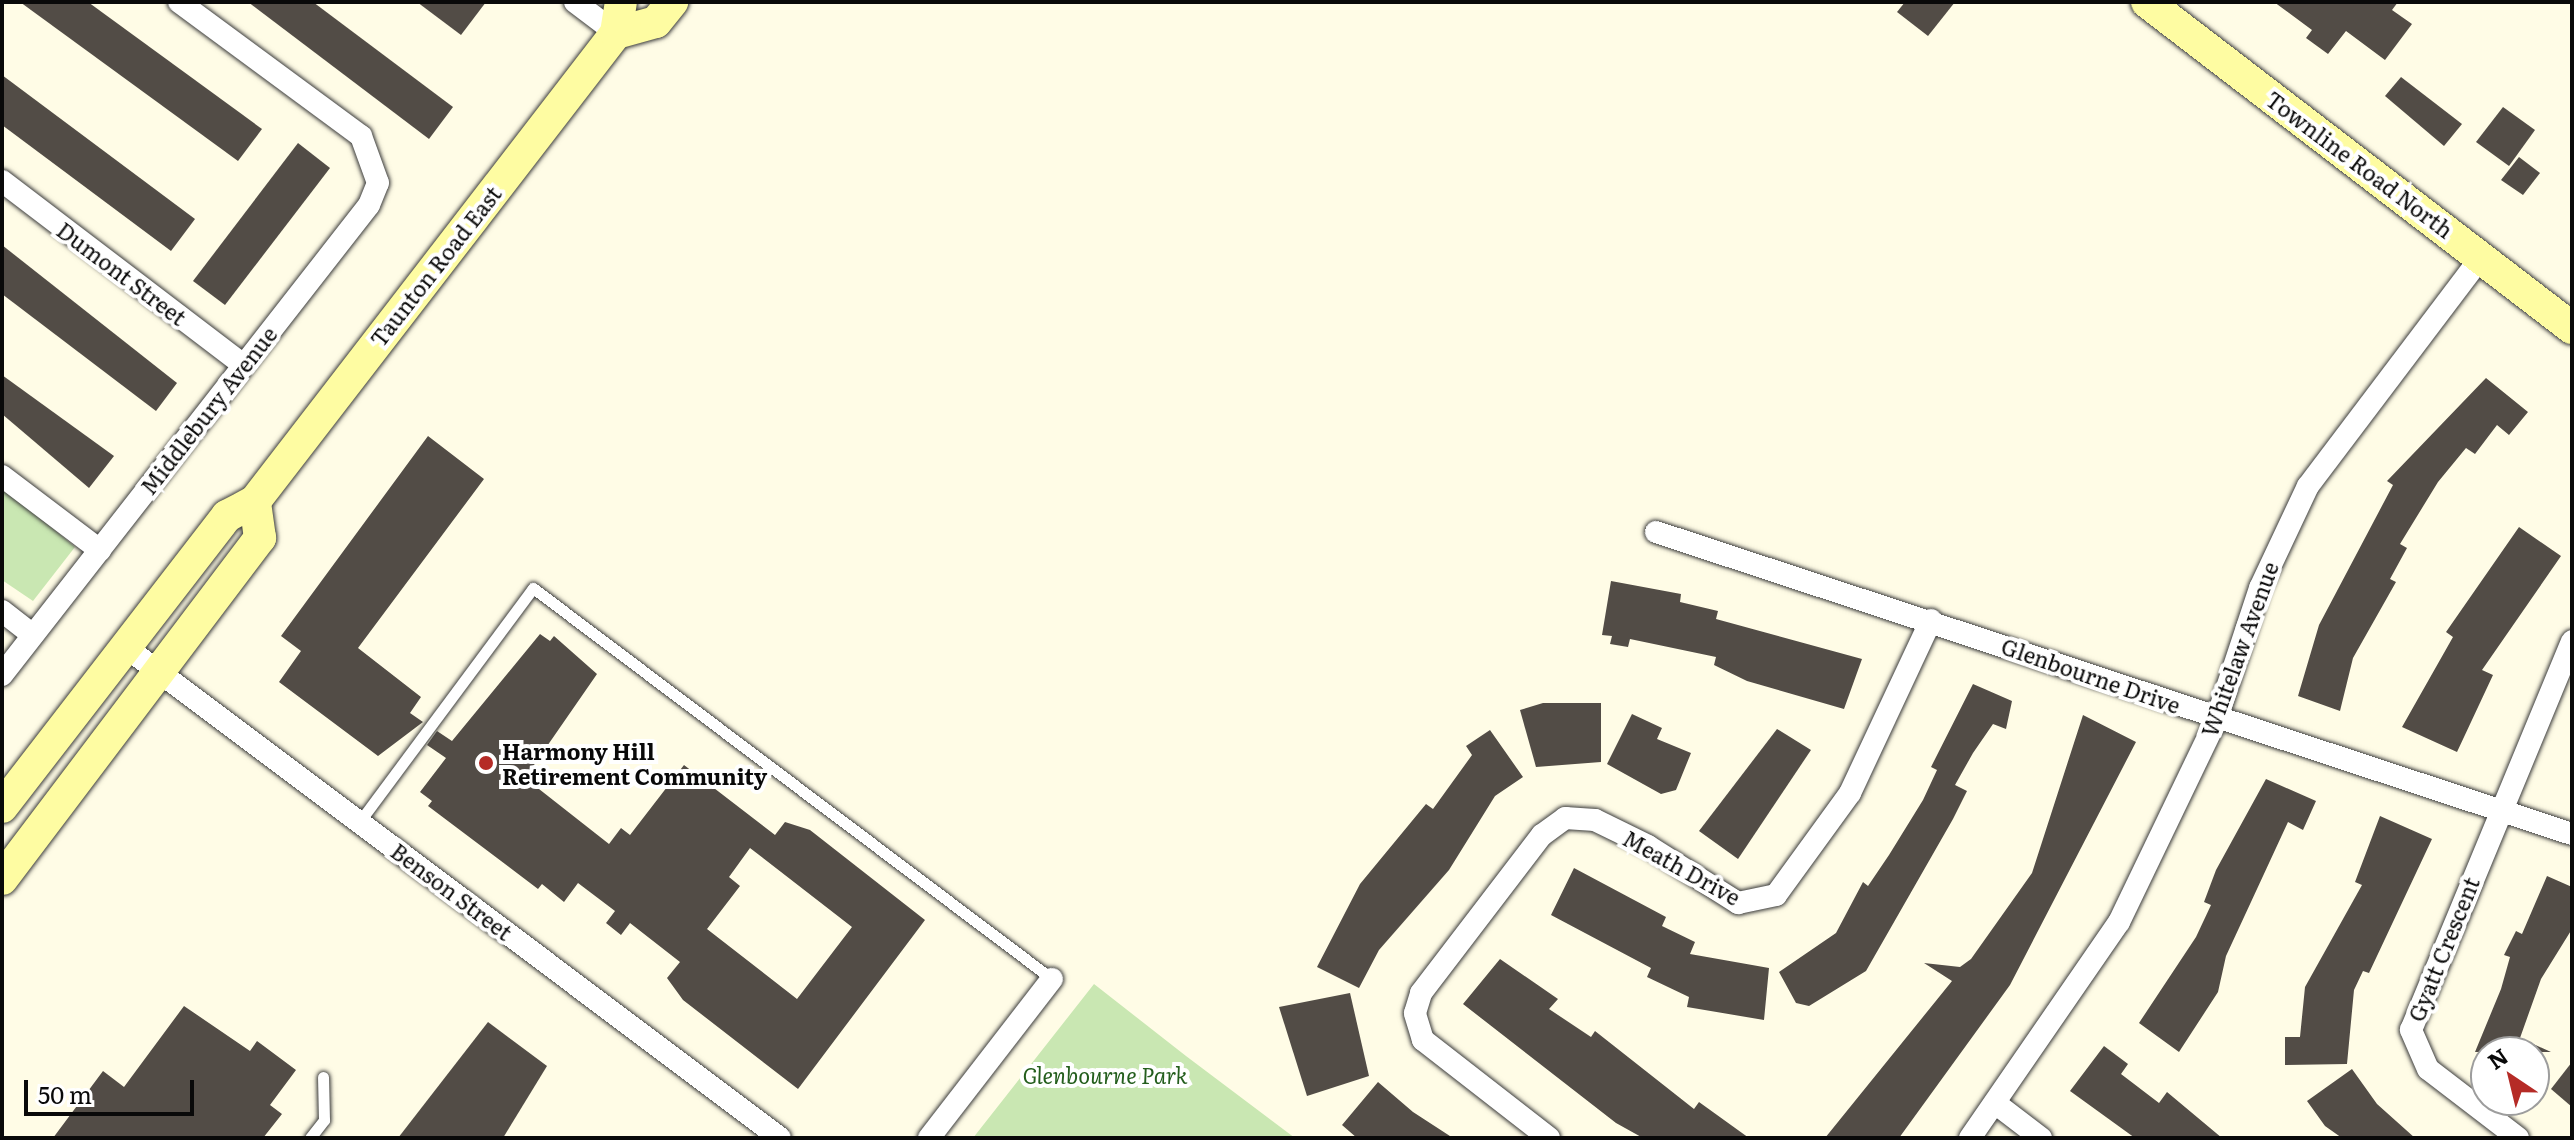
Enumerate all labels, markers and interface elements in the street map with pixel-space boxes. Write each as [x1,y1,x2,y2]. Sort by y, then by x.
street label: Townline Road North [2261,85,2459,243]
street label: Taunton Road East [364,181,506,351]
street label: Dumont Street [52,216,192,330]
street label: Middlebury Avenue [134,321,282,499]
street label: Whitelaw Avenue [2195,558,2283,740]
street label: Glenbourne Drive [1998,632,2184,718]
place label: Harmony Hill Retirement Community [502,737,767,788]
marker: Harmony Hill Retirement Community [477,754,495,772]
street label: Meath Drive [1619,824,1745,910]
street label: Benson Street [386,837,518,945]
street label: Gyatt Crescent [2402,873,2484,1025]
north arrow [2470,1036,2550,1116]
text: N [2480,1039,2514,1076]
park label: Glenbourne Park [1022,1062,1188,1088]
scale bar [28,1064,198,1114]
text: 50 m [38,1076,92,1111]

